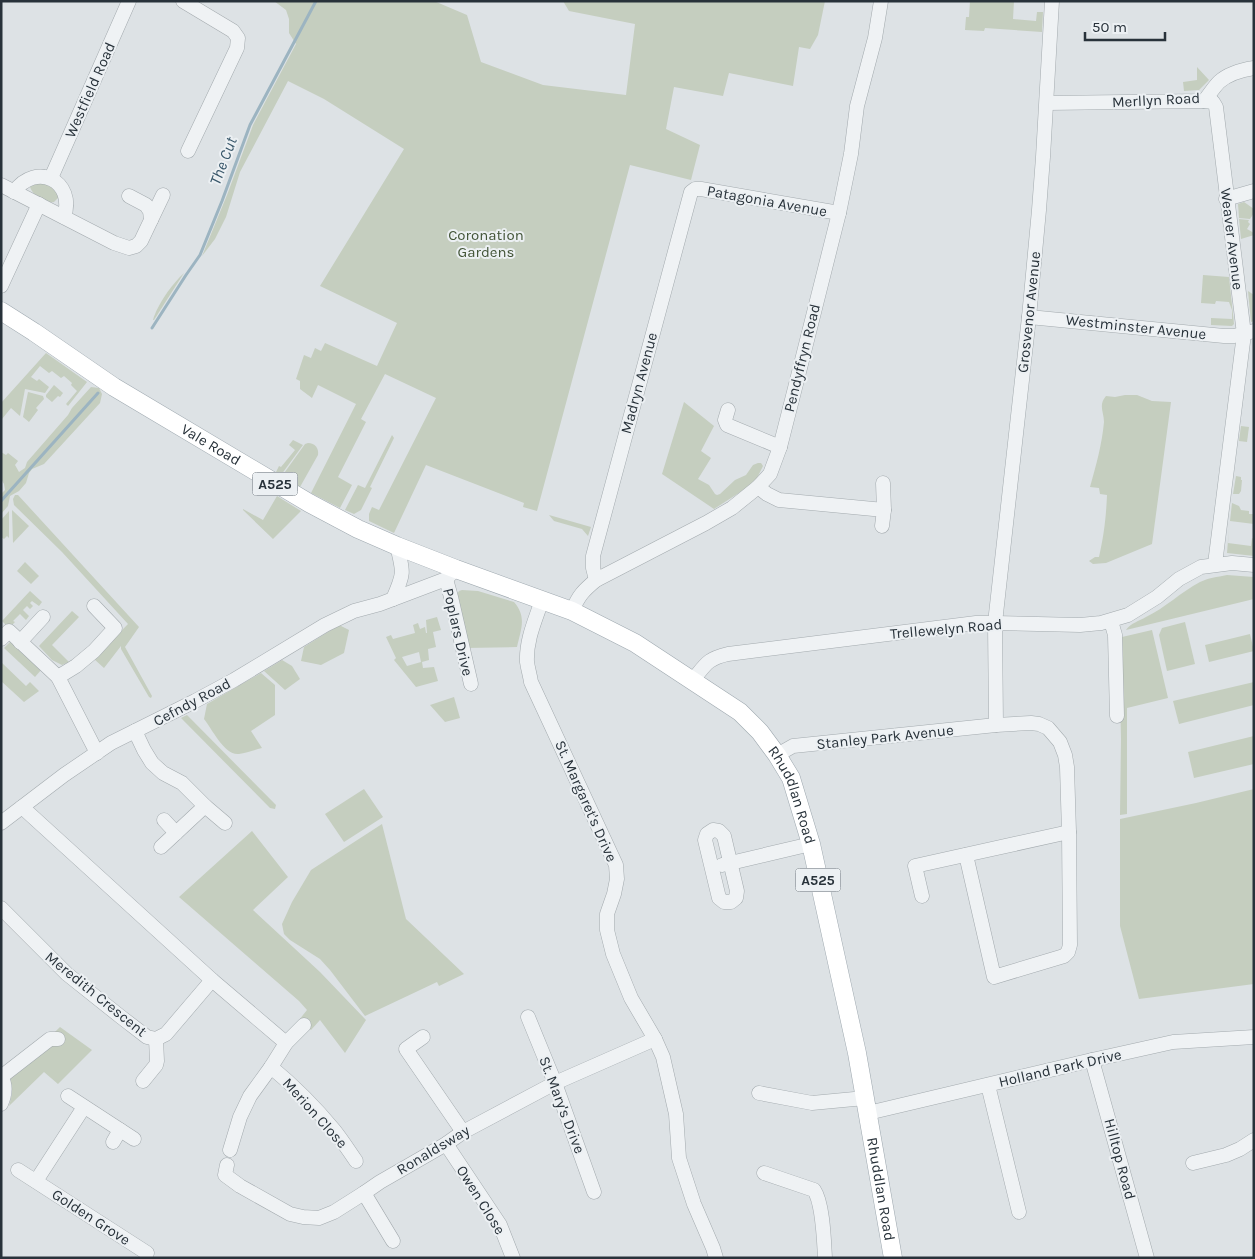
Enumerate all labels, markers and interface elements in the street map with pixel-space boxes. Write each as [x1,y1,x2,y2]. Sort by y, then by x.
scale bar [1085,10,1165,42]
text: 50 m [1092,18,1127,36]
street label: Westfield Road [61,39,119,141]
street label: Merllyn Road [1111,89,1201,111]
water label: The Cut [205,134,241,188]
street label: Patagonia Avenue [705,182,829,220]
street label: Weaver Avenue [1217,187,1247,291]
park label: Coronation Gardens [448,226,524,261]
street label: Grosvenor Avenue [1014,250,1044,374]
street label: Pendyffryn Road [780,302,824,414]
street label: Westminster Avenue [1065,311,1207,343]
street label: Madryn Avenue [617,330,661,436]
street label: Vale Road [178,420,244,469]
road number: A525 [252,472,298,496]
street label: Poplars Drive [439,586,477,678]
street label: Trellewelyn Road [889,615,1003,643]
street label: Cefndy Road [150,674,234,730]
street label: Stanley Park Avenue [816,721,954,753]
street label: St. Margaret's Drive [551,737,621,865]
street label: Rhuddlan Road [764,742,819,846]
road number: A525 [796,868,840,892]
street label: Meredith Crescent [42,948,151,1041]
street label: Holland Park Drive [997,1045,1123,1091]
street label: St. Mary's Drive [535,1054,589,1156]
street label: Merion Close [279,1074,351,1152]
street label: Hilltop Road [1100,1116,1140,1202]
street label: Ronaldsway [393,1121,473,1179]
street label: Rhuddlan Road [863,1136,899,1242]
street label: Owen Close [453,1162,509,1238]
street label: Golden Grove [48,1185,134,1249]

